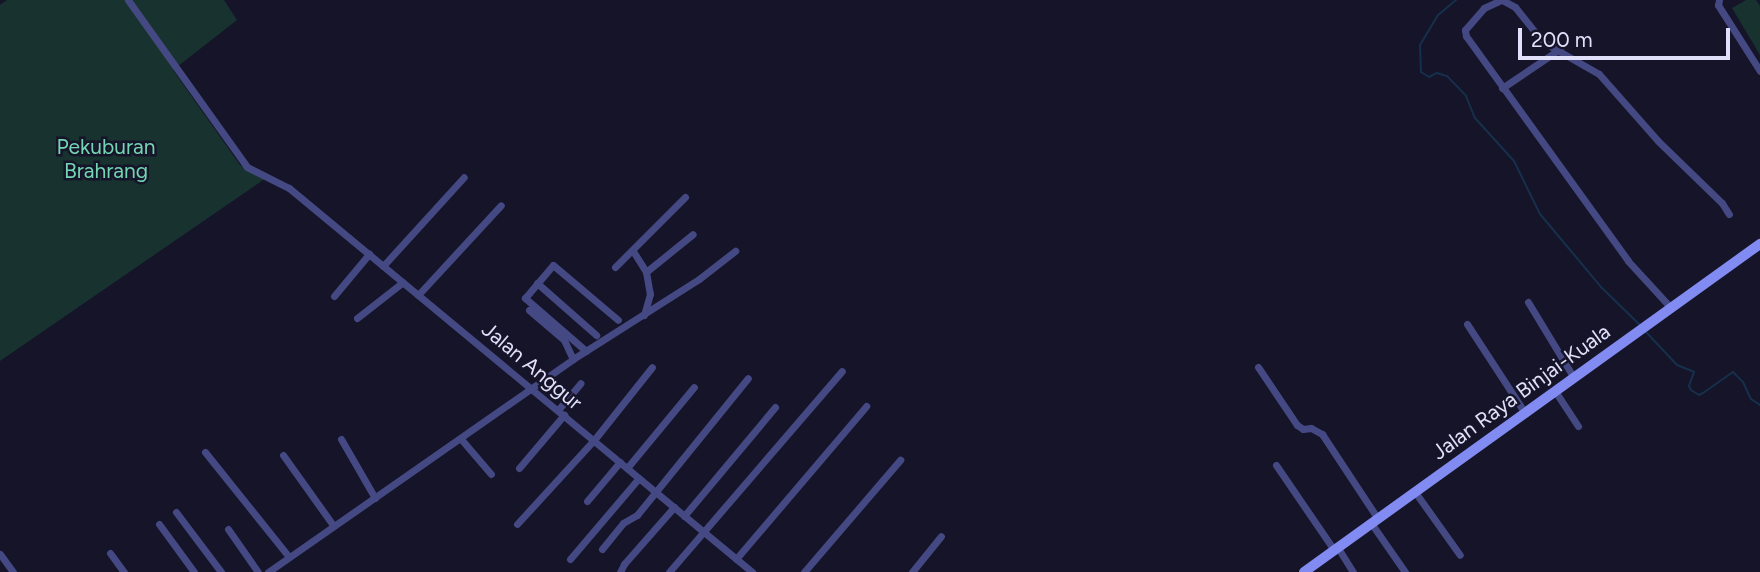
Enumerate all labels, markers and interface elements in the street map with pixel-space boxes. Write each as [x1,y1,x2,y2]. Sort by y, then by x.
scale bar [1522,14,1734,58]
text: 200 m [1531,27,1593,52]
park label: Pekuburan Brahrang [57,134,155,184]
street label: Jalan Anggur [477,317,587,415]
street label: Jalan Raya Binjai-Kuala [1427,319,1615,465]

